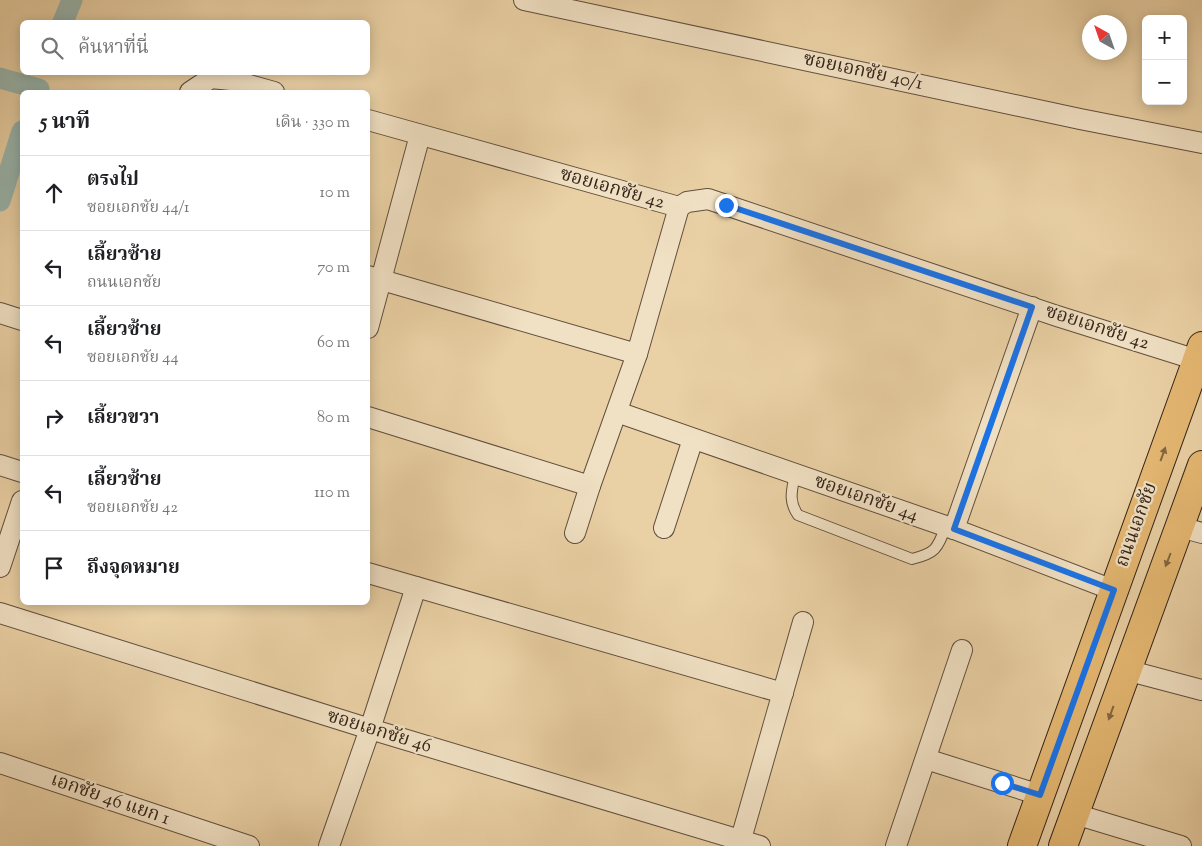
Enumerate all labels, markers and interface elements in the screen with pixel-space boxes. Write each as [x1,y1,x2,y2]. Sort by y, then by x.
north arrow [1082,15,1127,60]
map controls [1142,15,1187,105]
button: + [1142,15,1187,60]
search box [20,20,370,75]
icon: search [38,34,66,62]
text: ค้นหาที่นี่ [78,35,149,62]
street label: ซอยเอกชัย 40/1 [801,46,926,98]
button: − [1142,60,1187,105]
text: 5 นาที [40,108,90,138]
text: เดิน · 330 m [275,112,350,135]
street label: ซอยเอกชัย 42 [556,161,668,217]
text: ตรงไป [87,167,139,194]
icon: ahead [40,179,68,207]
text: 10 m [320,182,350,205]
route end [715,194,738,217]
text: ซอยเอกชัย 44/1 [87,197,189,220]
text: เลี้ยวซ้าย [87,242,161,269]
icon: left [40,254,68,282]
text: 70 m [317,257,350,280]
text: ถนนเอกชัย [87,272,161,295]
street label: ซอยเอกชัย 42 [1042,298,1153,358]
text: เลี้ยวซ้าย [87,317,161,344]
icon: left [40,329,68,357]
text: 60 m [317,332,350,355]
text: ซอยเอกชัย 44 [87,347,178,370]
icon: right [40,404,68,432]
text: เลี้ยวขวา [87,405,159,432]
text: 80 m [317,407,350,430]
one-way arrow [1159,446,1167,461]
text: เลี้ยวซ้าย [87,467,161,494]
street label: ซอยเอกชัย 44 [810,469,922,530]
icon: left [40,479,68,507]
street label: ถนนเอกชัย [1109,479,1165,571]
text: 110 m [314,482,350,505]
text: ซอยเอกชัย 42 [87,497,178,520]
one-way arrow [1163,553,1171,568]
icon: arrive [40,554,68,582]
text: ถึงจุดหมาย [87,555,180,582]
street label: ซอยเอกชัย 46 [323,703,435,761]
one-way arrow [1107,705,1114,720]
street label: เอกชัย 46 แยก 1 [47,767,174,833]
route start [991,772,1014,795]

